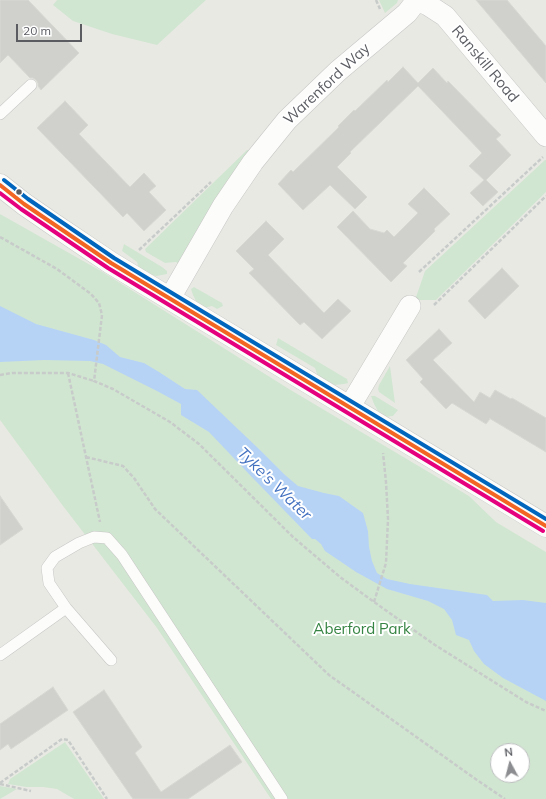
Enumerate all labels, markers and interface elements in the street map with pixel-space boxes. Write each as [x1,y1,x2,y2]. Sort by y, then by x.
scale bar [18,16,84,42]
street label: Ranskill Road [448,22,522,106]
text: 20 m [23,23,51,38]
street label: Warenford Way [280,39,374,129]
unlabelled marker [14,187,24,197]
water label: Tyke's Water [233,444,315,524]
park label: Aberford Park [313,620,411,638]
north arrow [490,743,530,783]
text: N [504,745,514,760]

